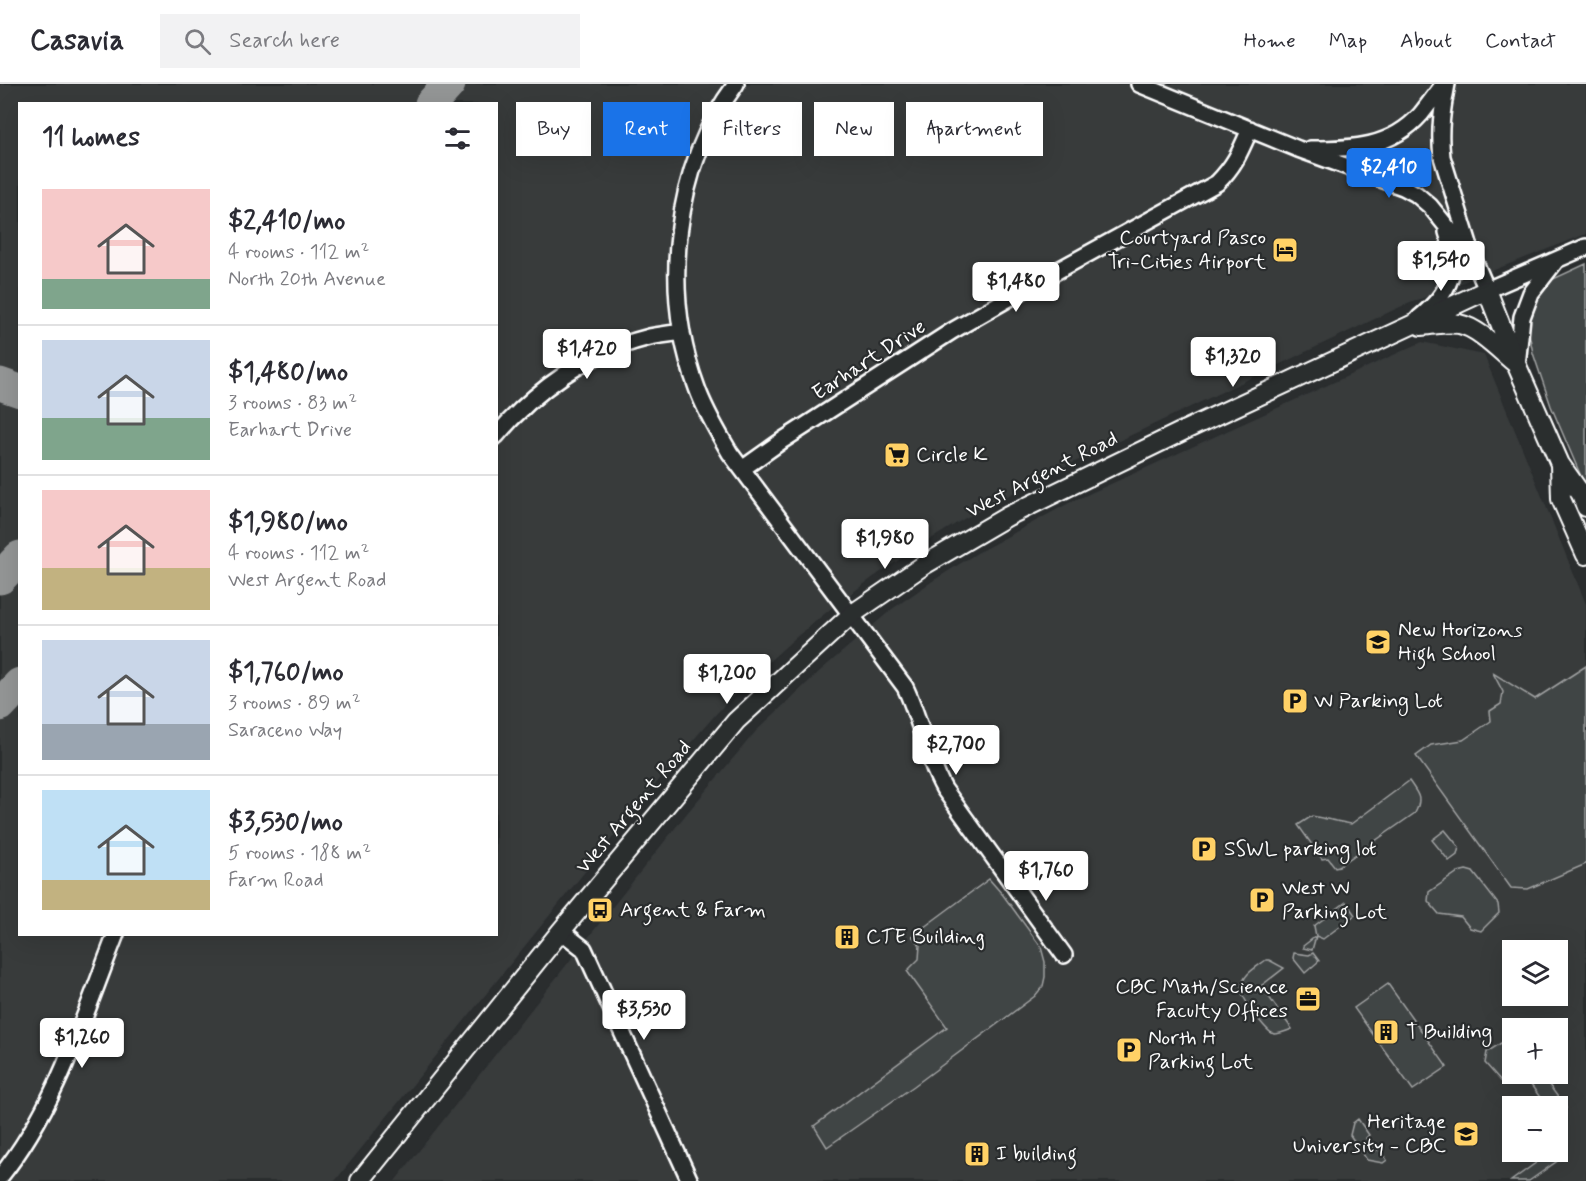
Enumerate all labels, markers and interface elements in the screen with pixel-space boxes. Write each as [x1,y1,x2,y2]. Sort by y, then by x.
search box [160,14,580,68]
text: Casavia [30,23,124,60]
icon: search [181,25,214,58]
text: Search here [229,27,340,55]
text: Home [1244,27,1296,55]
text: Map [1329,27,1367,55]
text: About [1400,27,1452,55]
text: Contact [1485,27,1556,55]
chip: Buy [516,102,591,156]
chip: Rent [603,102,690,156]
chip: Filters [702,102,802,156]
chip: New [814,102,894,156]
chip: Apartment [906,102,1043,156]
text: 11 homes [42,121,140,155]
icon: filters [441,122,474,155]
pin: $2,410 [1340,148,1438,199]
text: $2,410 [1361,154,1418,181]
text: $2,410/mo [228,205,345,239]
icon: home [90,213,162,285]
place label: Courtyard Pasco Tri-Cities Airport [1108,224,1267,276]
hotel icon: Courtyard Pasco Tri-Cities Airport [1270,235,1300,265]
text: 4 rooms · 112 m² [228,239,369,266]
pin: $1,540 [1392,241,1490,292]
text: $1,540 [1412,247,1470,274]
pin: $1,480 [967,262,1065,313]
text: North 20th Avenue [228,266,386,293]
text: $1,480 [986,268,1046,295]
street label: Earhart Drive [807,313,931,407]
pin: $1,420 [538,329,636,380]
text: $1,420 [557,335,617,362]
pin: $1,320 [1184,337,1282,388]
text: $1,320 [1205,343,1261,370]
text: $1,480/mo [228,356,348,390]
icon: home [90,364,162,436]
text: 3 rooms · 83 m² [228,390,357,417]
text: Earhart Drive [228,417,352,444]
street label: West Argent Road [961,425,1123,527]
supermarket icon: Circle K [882,440,912,470]
place label: Circle K [916,441,988,469]
text: $1,980/mo [228,506,348,540]
icon: home [90,514,162,586]
pin: $1,980 [836,519,934,570]
text: $1,980 [856,525,914,552]
text: 4 rooms · 112 m² [228,540,369,567]
text: West Argent Road [228,567,387,594]
place label: New Horizons High School [1398,616,1522,670]
school or university icon: New Horizons High School [1363,627,1393,657]
pin: $1,200 [678,654,776,705]
text: $1,760/mo [228,656,344,690]
text: $1,200 [698,660,756,687]
icon: home [90,664,162,736]
parking icon: W Parking Lot [1280,686,1310,716]
place label: W Parking Lot [1314,687,1443,716]
text: 3 rooms · 89 m² [228,690,361,717]
text: Saraceno Way [228,717,342,744]
pin: $2,700 [907,725,1005,776]
text: $2,700 [926,731,986,758]
street label: West Argent Road [570,734,700,881]
text: $3,530/mo [228,806,343,840]
icon: home [90,814,162,886]
parking icon: SSWL parking lot [1189,834,1219,864]
place label: SSWL parking lot [1224,835,1377,864]
text: 5 rooms · 188 m² [228,840,371,867]
pin: $1,760 [997,851,1095,902]
text: $1,760 [1018,857,1074,884]
text: Farm Road [228,867,324,894]
place label: West W Parking Lot [1282,874,1388,928]
parking icon: West W Parking Lot [1247,885,1277,915]
bus stop icon: Argent & Farm [585,895,615,925]
place label: Argent & Farm [620,896,766,926]
building icon: CTE Building [832,922,862,952]
place label: CTE Building [866,923,985,951]
map controls [1502,940,1568,1162]
button: layers [1502,940,1568,1006]
place label: CBC Math/Science Faculty Offices [1115,973,1288,1025]
office icon: CBC Math/Science Faculty Offices [1293,984,1323,1014]
pin: $3,530 [595,990,693,1041]
text: $3,530 [616,996,672,1023]
building icon: T Building [1371,1017,1401,1047]
pin: $1,260 [33,1018,131,1069]
place label: T Building [1406,1018,1492,1047]
button: + [1502,1018,1568,1084]
text: $1,260 [54,1024,110,1051]
place label: North H Parking Lot [1148,1024,1254,1078]
parking icon: North H Parking Lot [1114,1035,1144,1065]
button: − [1502,1096,1568,1162]
place label: Heritage University - CBC [1293,1108,1446,1160]
school or university icon: Heritage University - CBC [1451,1119,1481,1149]
building icon: I building [962,1139,992,1169]
place label: I building [996,1140,1077,1170]

